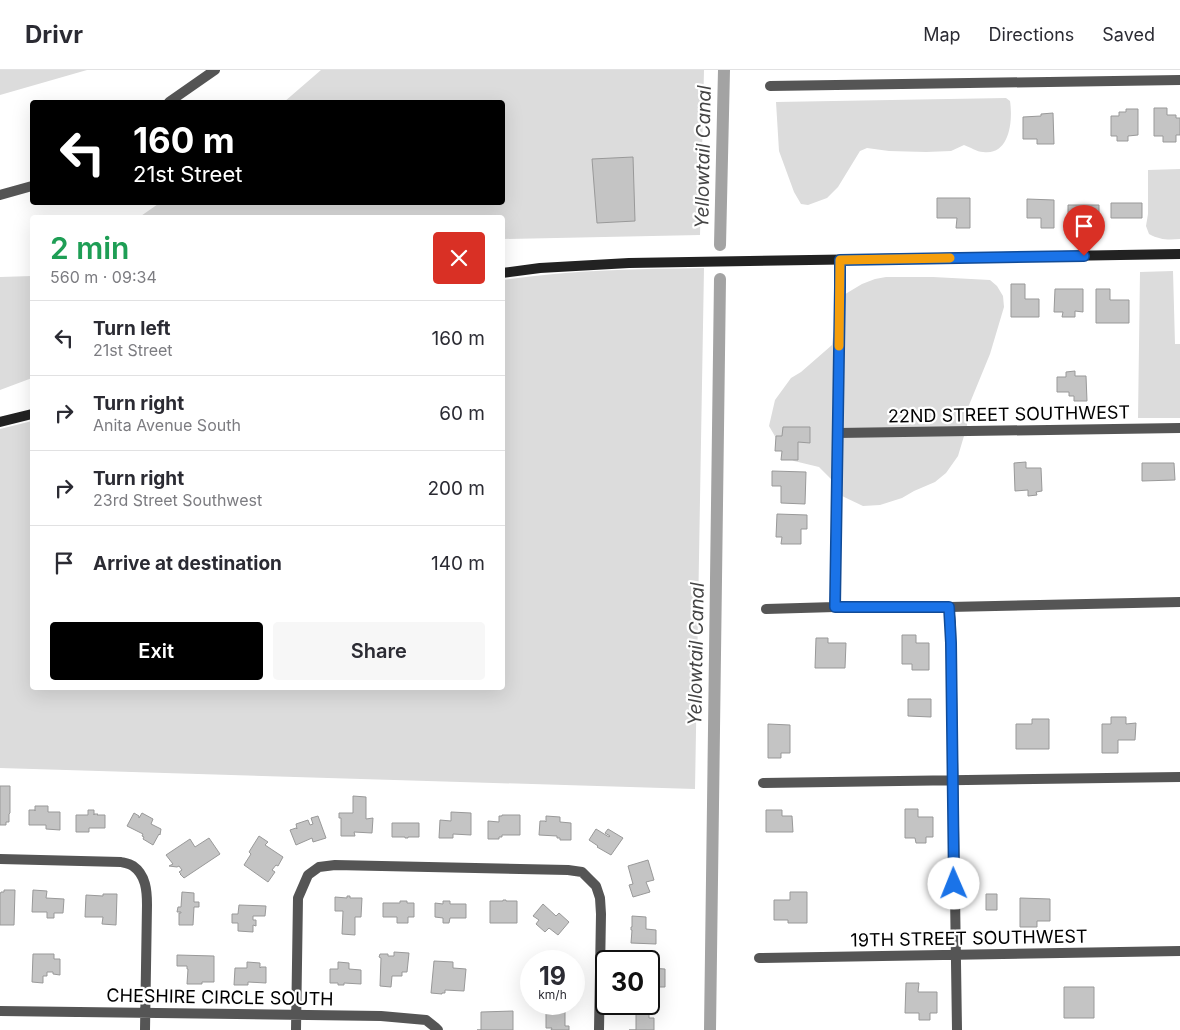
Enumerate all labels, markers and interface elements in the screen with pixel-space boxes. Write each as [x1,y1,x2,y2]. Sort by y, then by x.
text: Drivr [25,20,83,49]
text: Map [923,24,961,45]
text: Directions [989,24,1074,45]
text: Saved [1102,24,1155,45]
water label: Yellowtail Canal [690,85,716,229]
text: 160 m [133,119,235,161]
icon: left [50,120,115,185]
text: 21st Street [133,161,242,187]
pin [1063,205,1105,256]
icon: arrive [1070,212,1098,240]
text: 2 min [50,230,129,266]
button: close [433,232,485,284]
text: 560 m · 09:34 [50,267,157,287]
text: Turn left [93,317,171,340]
icon: left [50,324,78,352]
text: 160 m [432,327,485,350]
text: 21st Street [93,340,173,360]
text: Turn right [93,392,184,415]
icon: right [50,399,78,427]
street label: 22ND STREET SOUTHWEST [888,401,1130,427]
text: 60 m [439,402,485,425]
text: Anita Avenue South [93,415,241,435]
text: Turn right [93,467,184,490]
icon: right [50,474,78,502]
text: 200 m [427,477,485,500]
text: 23rd Street Southwest [93,490,262,510]
icon: arrive [50,549,78,577]
text: Arrive at destination [93,552,282,575]
text: 140 m [431,552,485,575]
water label: Yellowtail Canal [683,582,709,726]
button: Exit [50,622,263,680]
button: Share [273,622,485,680]
position arrow [927,857,979,909]
street label: 19TH STREET SOUTHWEST [850,925,1088,951]
speed limit sign: 30 [595,950,660,1015]
text: 19 [539,961,566,991]
street label: CHESHIRE CIRCLE SOUTH [106,985,334,1009]
text: km/h [538,987,567,1002]

